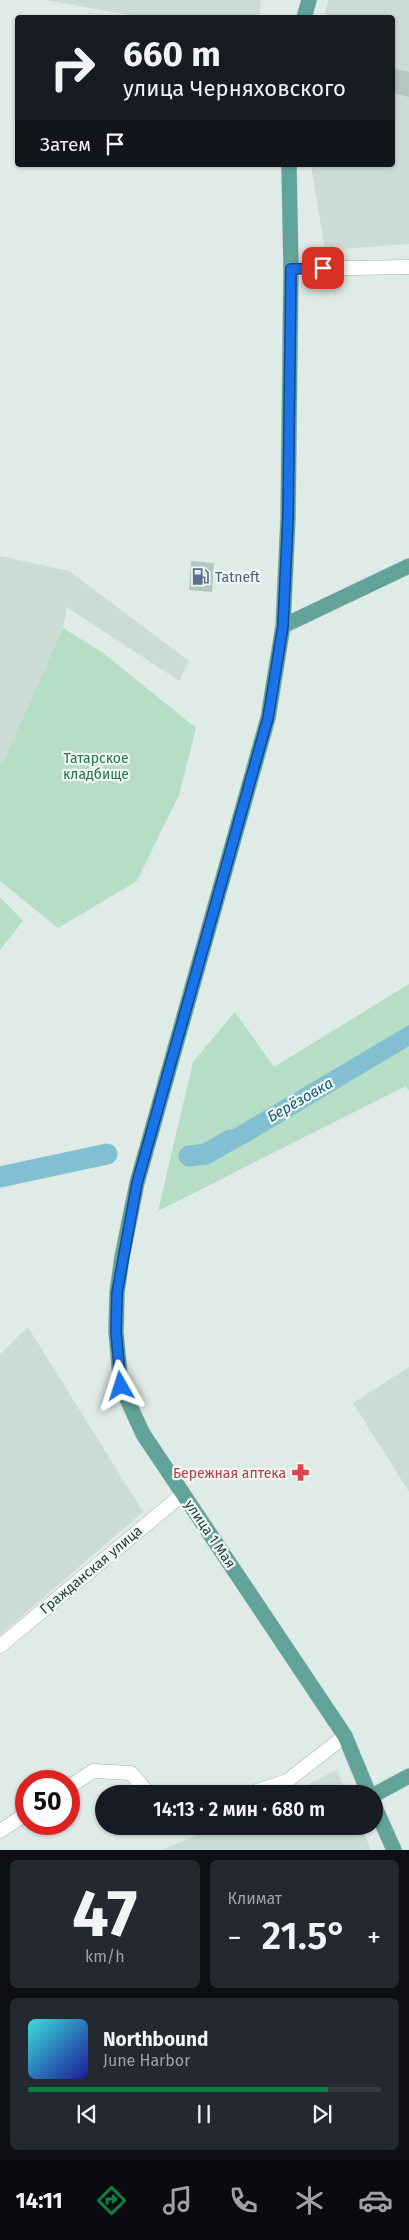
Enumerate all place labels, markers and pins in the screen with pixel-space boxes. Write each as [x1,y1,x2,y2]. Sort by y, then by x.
pin [302,247,344,289]
fuel station icon: Tatneft [191,567,211,587]
place label: Tatneft [215,569,261,586]
pharmacy icon: Бережная аптека [290,1463,310,1483]
place label: Бережная аптека [173,1465,286,1482]

